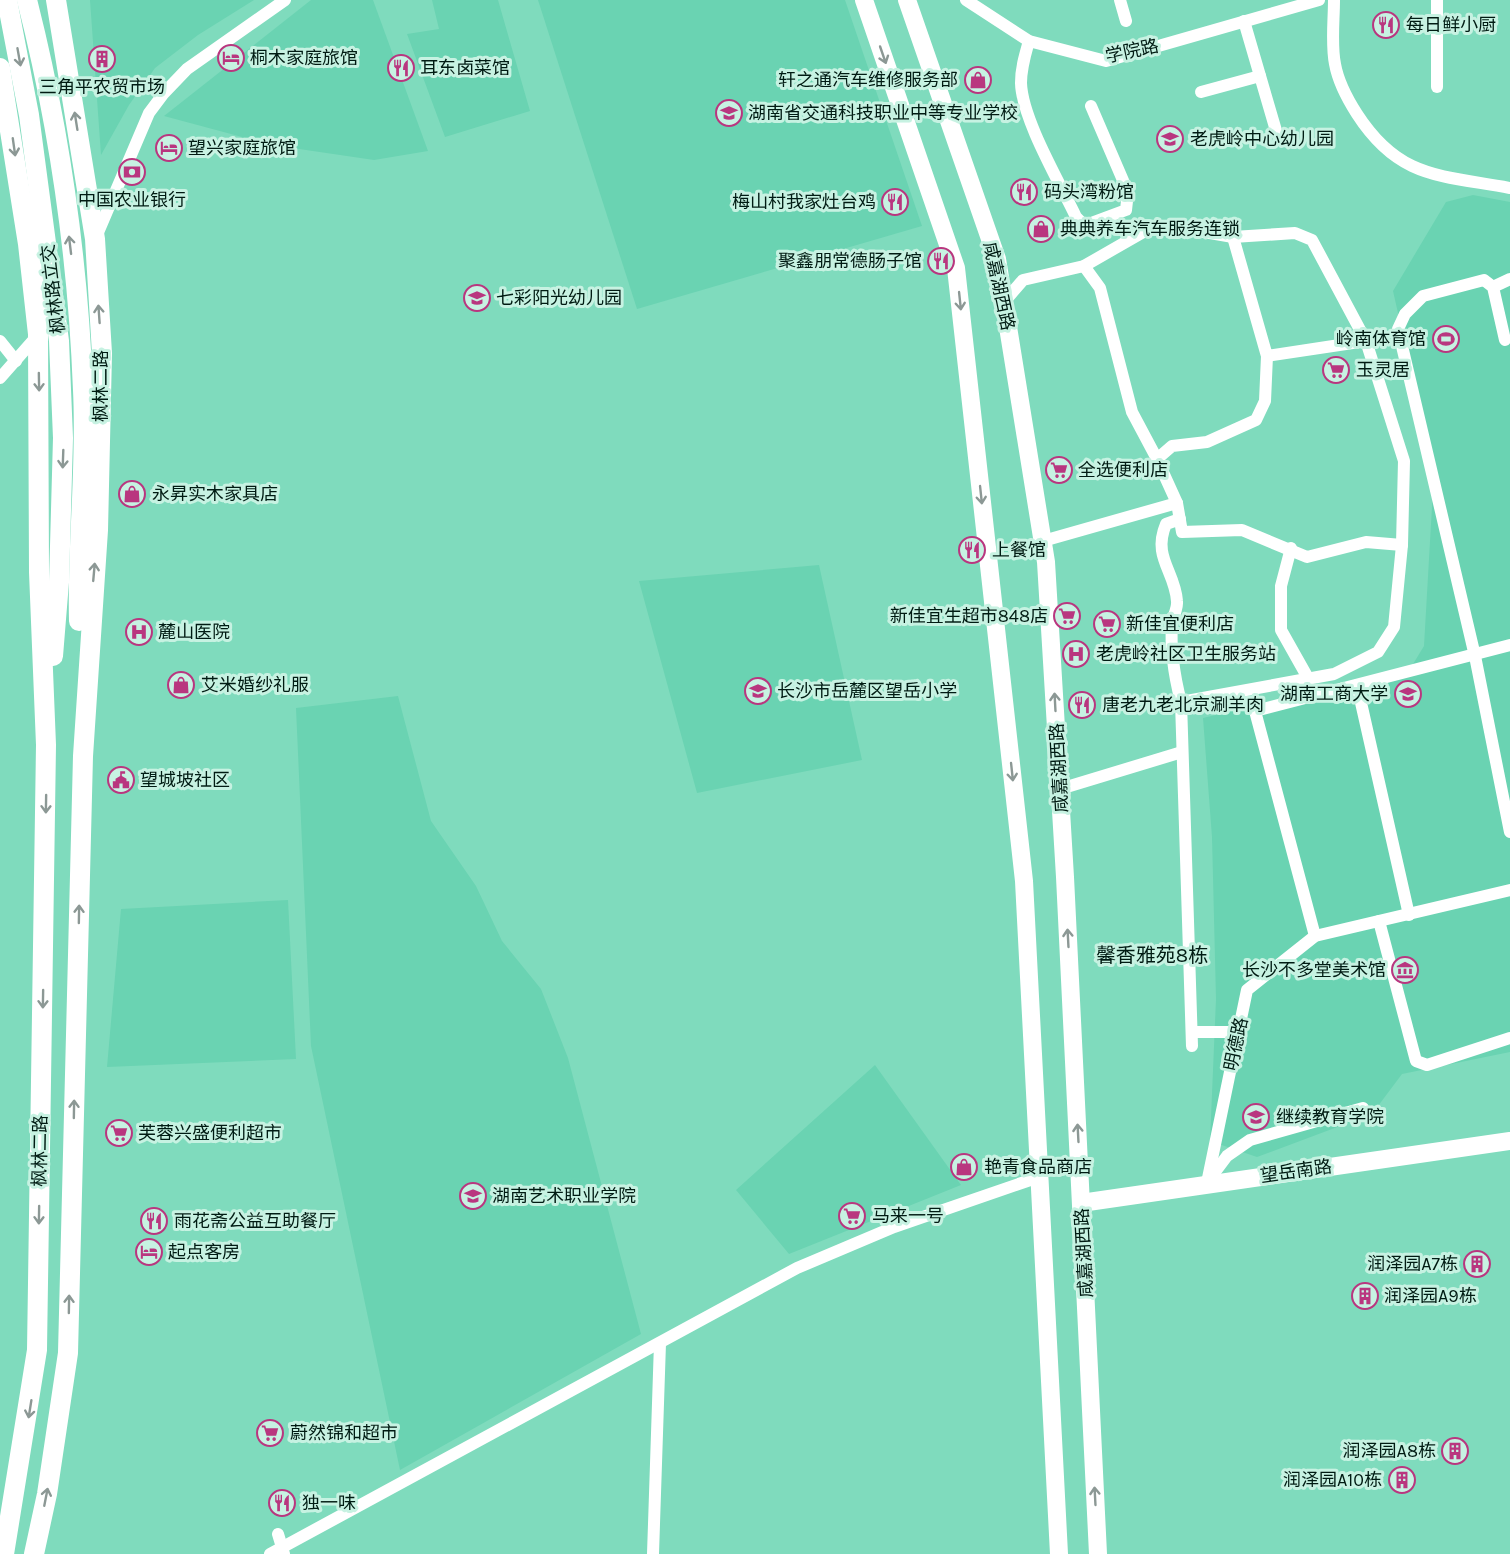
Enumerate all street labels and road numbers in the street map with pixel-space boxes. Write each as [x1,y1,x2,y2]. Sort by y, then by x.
street label: 学院路 [1103,35,1161,67]
street label: 咸嘉湖西路 [979,240,1019,332]
street label: 枫林路立交 [37,243,69,335]
street label: 枫林二路 [90,350,112,422]
street label: 咸嘉湖西路 [1046,722,1072,814]
street label: 明德路 [1220,1015,1252,1073]
street label: 枫林二路 [28,1115,52,1187]
street label: 望岳南路 [1259,1155,1333,1187]
street label: 咸嘉湖西路 [1071,1207,1097,1299]

